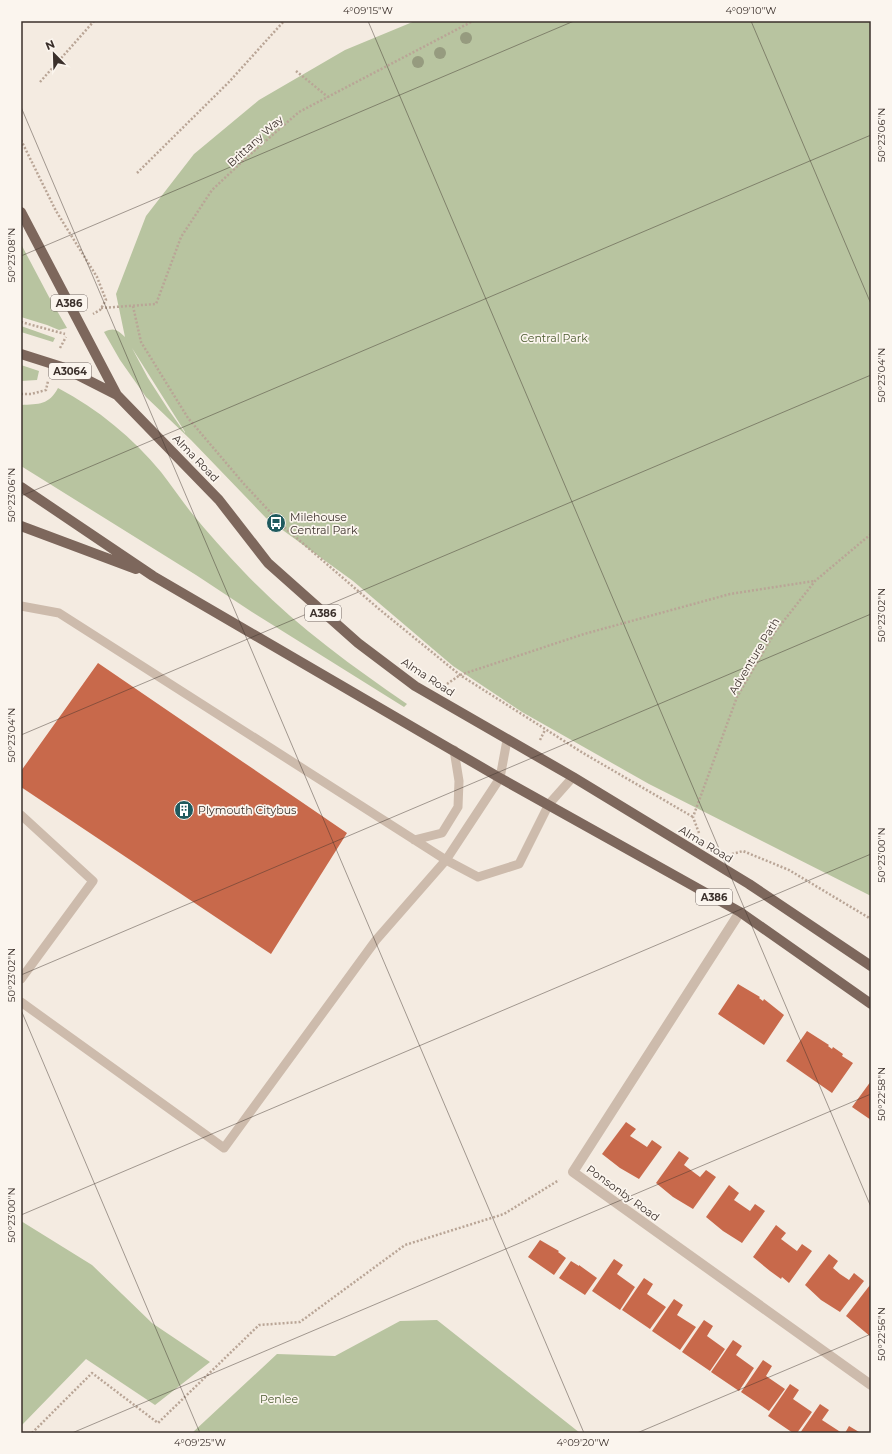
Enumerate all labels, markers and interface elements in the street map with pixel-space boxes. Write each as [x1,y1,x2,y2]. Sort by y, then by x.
text: 4°09'15"W [343,4,393,17]
text: 4°09'10"W [726,4,776,17]
north arrow [34,34,74,74]
text: N [43,37,57,53]
text: 50°23'06"N [875,108,888,162]
street label: Brittany Way [224,112,286,170]
text: 50°23'08"N [5,228,18,283]
road number: A386 [51,295,87,311]
park label: Central Park [520,331,588,345]
text: 50°23'04"N [875,348,888,402]
road number: A3064 [49,363,91,379]
street label: Alma Road [170,431,222,485]
text: 50°23'06"N [5,468,18,522]
place label: Milehouse Central Park [290,510,358,537]
bus stop icon: Milehouse Central Park [265,512,287,534]
text: 50°23'02"N [875,588,888,642]
road number: A386 [305,605,341,621]
street label: Adventure Path [726,615,782,697]
street label: Alma Road [399,655,457,699]
text: 50°23'04"N [5,708,18,762]
building icon: Plymouth Citybus [173,799,195,821]
place label: Plymouth Citybus [198,803,297,817]
street label: Alma Road [676,822,736,866]
text: 50°23'00"N [875,827,888,883]
road number: A386 [696,889,732,905]
text: 50°23'02"N [5,948,18,1002]
text: 50°22'58"N [875,1067,888,1121]
street label: Ponsonby Road [584,1162,662,1224]
text: 50°23'00"N [5,1187,18,1243]
text: 50°22'56"N [875,1307,888,1361]
park label: Penlee [260,1392,298,1406]
text: 4°09'25"W [174,1436,226,1449]
text: 4°09'20"W [557,1436,609,1449]

